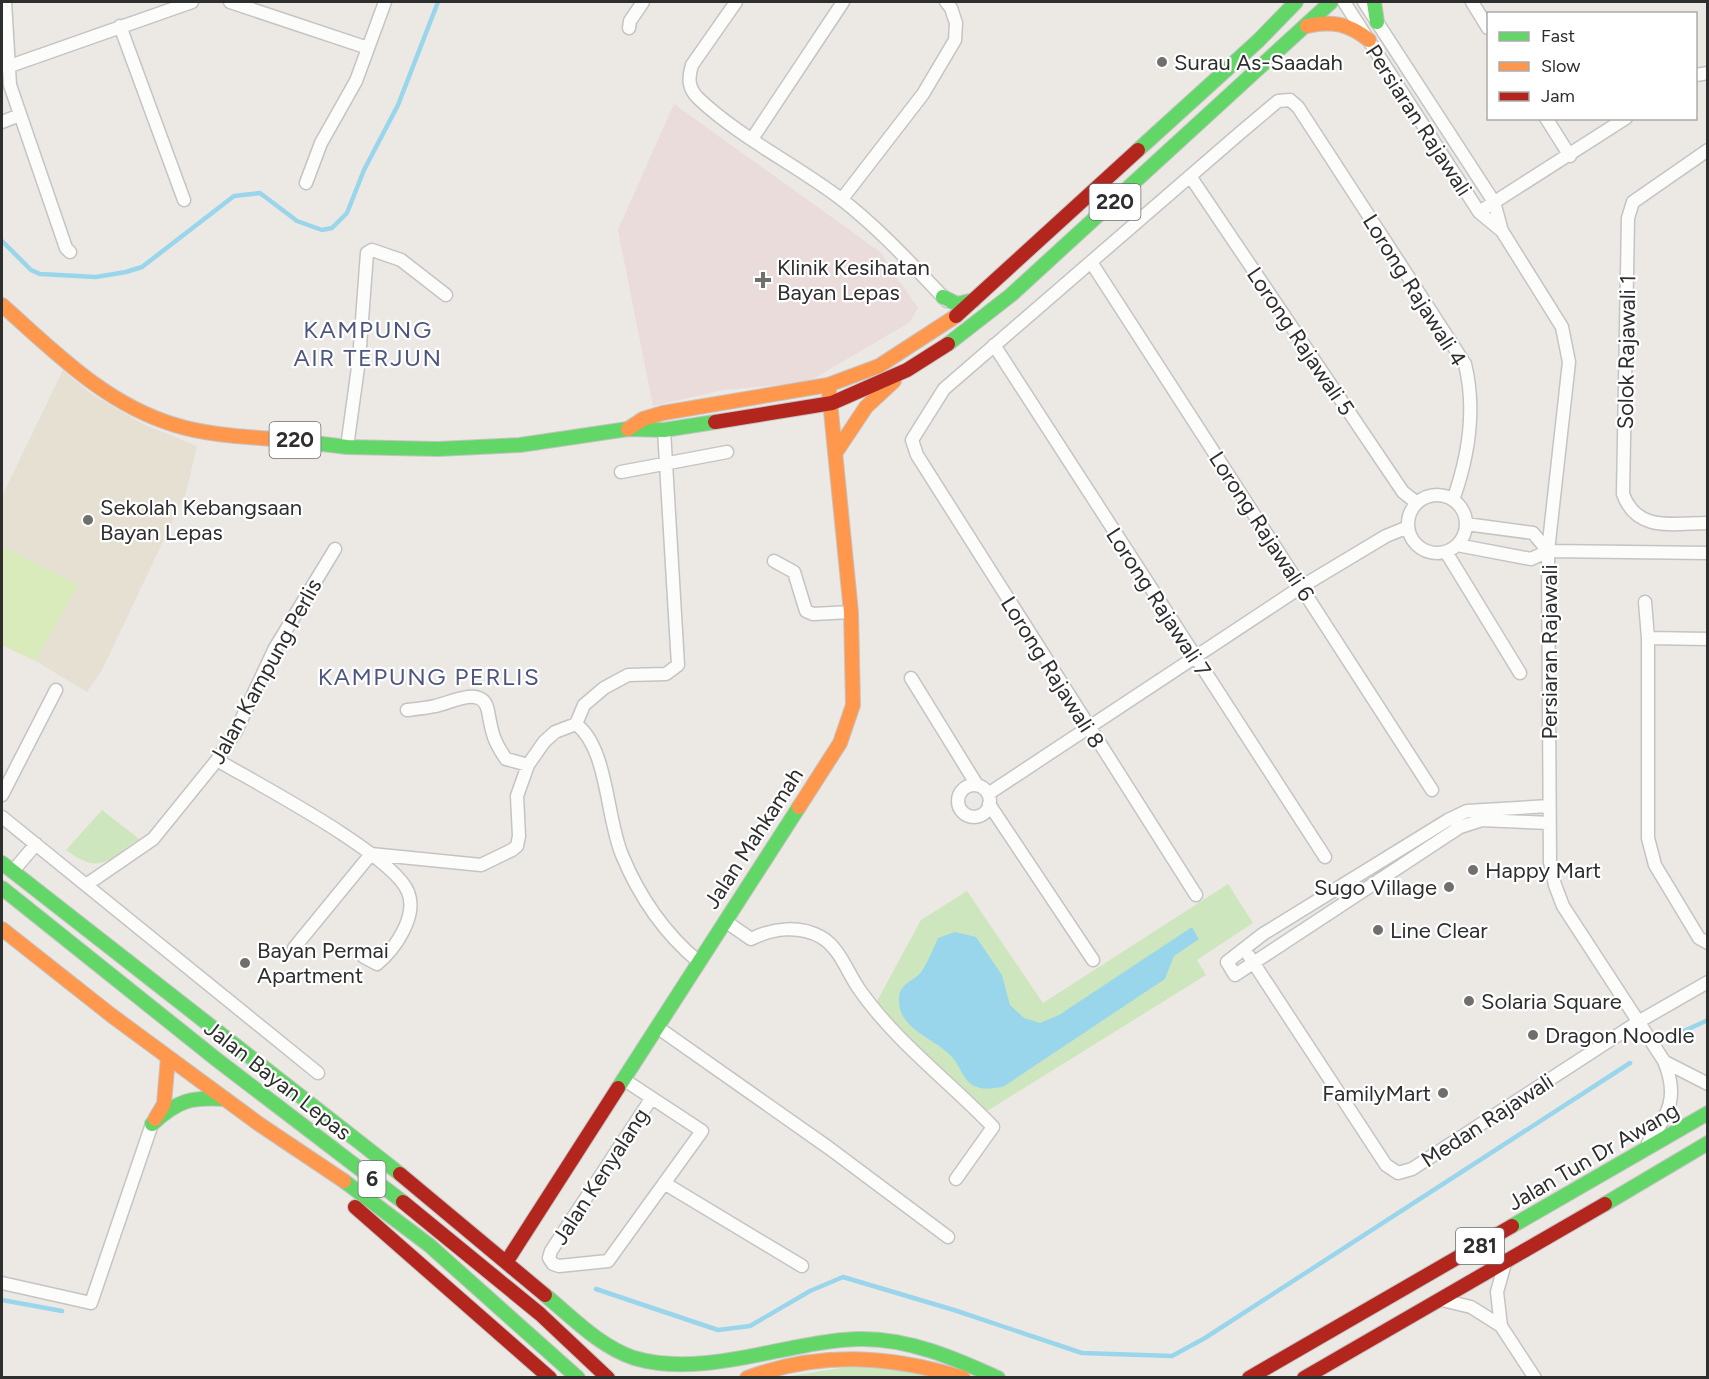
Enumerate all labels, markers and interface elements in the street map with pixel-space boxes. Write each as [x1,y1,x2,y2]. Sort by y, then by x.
legend [1487,12,1697,120]
text: Fast [1541,25,1575,47]
street label: Persiaran Rajawali [1360,40,1478,201]
place label: Surau As-Saadah [1174,49,1343,76]
marker: Surau As-Saadah [1155,55,1169,69]
text: Slow [1541,55,1580,77]
text: Jam [1541,85,1575,107]
road number: 220 [1090,184,1140,220]
street label: Lorong Rajawali 4 [1357,209,1472,371]
place label: Klinik Kesihatan Bayan Lepas [777,254,930,306]
street label: Lorong Rajawali 5 [1241,262,1360,421]
marker: Klinik Kesihatan Bayan Lepas [754,271,772,289]
street label: Solok Rajawali 1 [1612,274,1641,430]
district label: KAMPUNG AIR TERJUN [293,315,443,372]
road number: 220 [270,422,320,458]
street label: Lorong Rajawali 6 [1203,446,1320,606]
place label: Sekolah Kebangsaan Bayan Lepas [100,494,302,546]
marker: Sekolah Kebangsaan Bayan Lepas [81,513,95,527]
street label: Lorong Rajawali 7 [1100,523,1217,682]
street label: Persiaran Rajawali [1536,564,1563,740]
street label: Jalan Kampung Perlis [203,574,328,769]
street label: Lorong Rajawali 8 [995,591,1110,753]
district label: KAMPUNG PERLIS [318,662,540,691]
street label: Jalan Mahkamah [698,763,809,914]
place label: Happy Mart [1485,857,1601,884]
marker: Happy Mart [1466,863,1480,877]
place label: Sugo Village [1314,874,1437,901]
marker: Sugo Village [1442,880,1456,894]
place label: Line Clear [1390,917,1488,944]
marker: Line Clear [1371,923,1385,937]
place label: Bayan Permai Apartment [257,937,389,989]
marker: Bayan Permai Apartment [238,956,252,970]
place label: Solaria Square [1481,988,1622,1015]
marker: Solaria Square [1462,994,1476,1008]
street label: Jalan Bayan Lepas [199,1015,357,1146]
place label: Dragon Noodle [1545,1022,1694,1049]
marker: Dragon Noodle [1526,1028,1540,1042]
street label: Medan Rajawali [1416,1068,1559,1173]
place label: FamilyMart [1322,1080,1431,1107]
marker: FamilyMart [1436,1086,1450,1100]
street label: Jalan Tun Dr Awang [1503,1096,1684,1216]
street label: Jalan Kenyalang [546,1103,655,1250]
road number: 6 [358,1161,386,1197]
road number: 281 [1456,1228,1504,1264]

